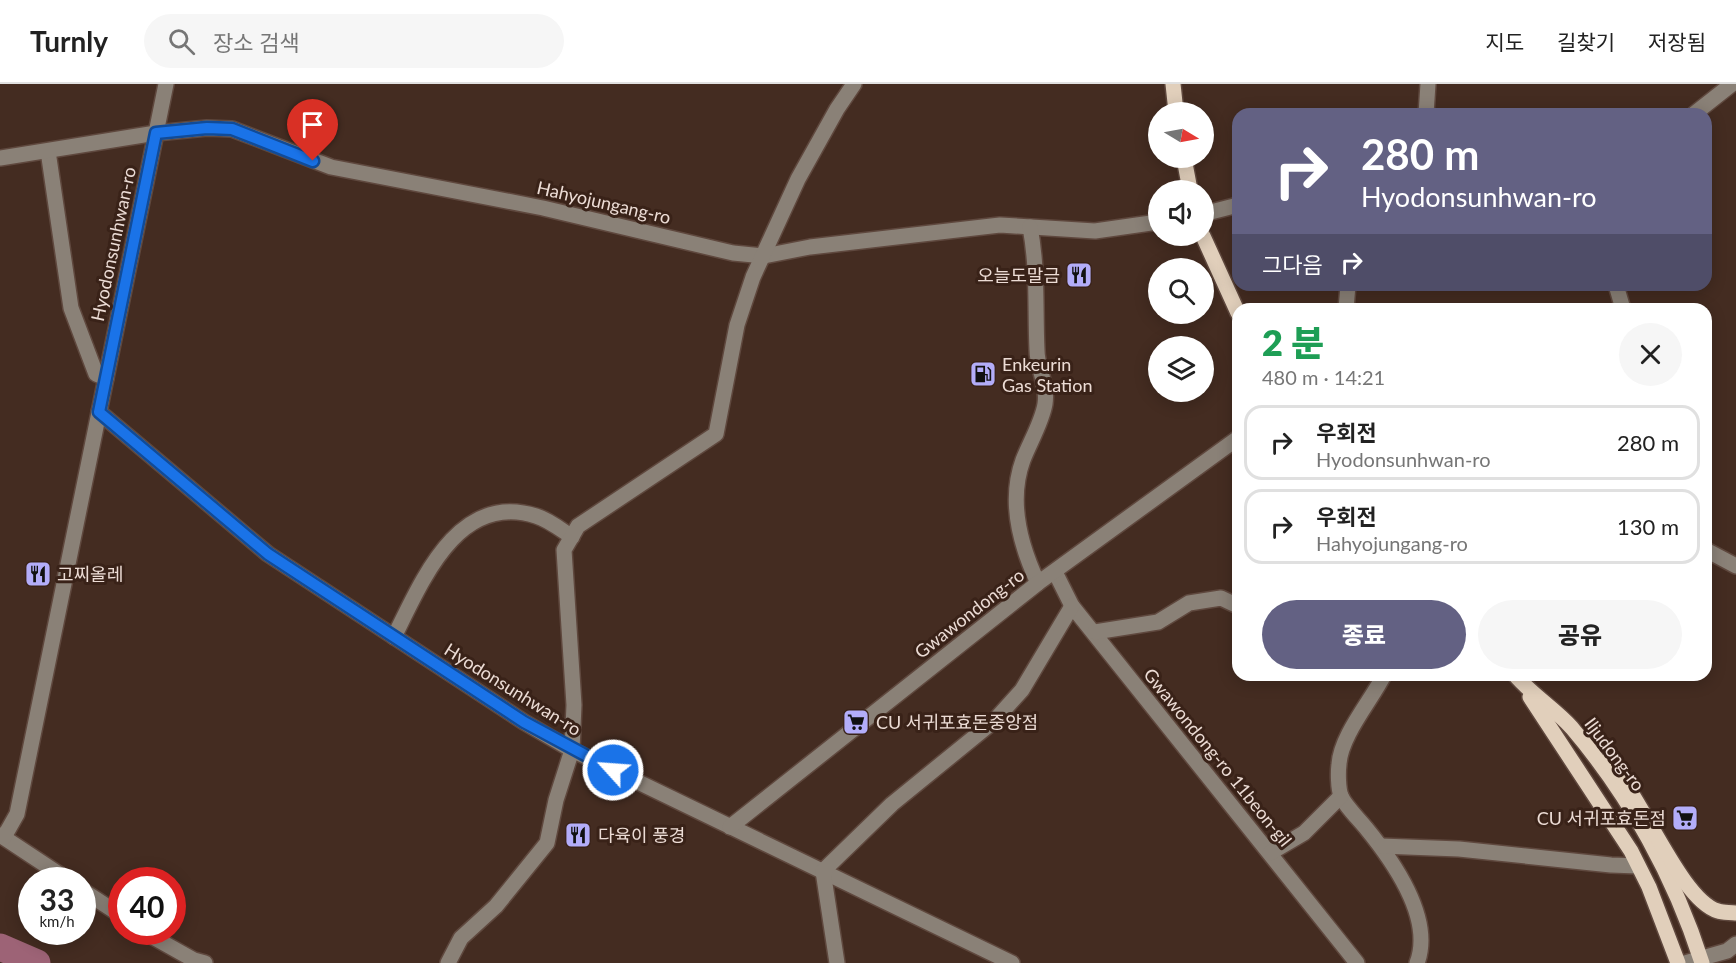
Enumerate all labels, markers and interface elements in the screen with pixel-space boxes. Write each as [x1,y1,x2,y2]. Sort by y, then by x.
search box [144,14,564,68]
text: Turnly [30,24,108,58]
icon: search [165,25,198,58]
text: 장소 검색 [213,29,300,56]
text: 지도 [1485,29,1524,54]
text: 길찾기 [1557,29,1615,54]
text: 저장됨 [1648,29,1706,54]
pin [287,99,338,161]
north arrow [1148,102,1214,168]
map controls [1148,102,1214,402]
icon: arrive [296,108,329,141]
text: 280 m [1361,129,1479,179]
icon: right [1262,132,1340,210]
street label: Hyodonsunhwan-ro [86,165,140,323]
street label: Hahyojungang-ro [535,176,673,228]
button: sound [1148,180,1214,246]
text: Hyodonsunhwan-ro [1361,180,1597,213]
icon: right [1335,246,1368,279]
text: 그다음 [1262,251,1323,278]
button: search [1148,258,1214,324]
restaurant icon: 오늘도말금 [1064,260,1094,290]
place label: 오늘도말금 [977,264,1060,286]
text: 2 분 [1262,320,1324,364]
button: close [1619,323,1682,386]
button: layers [1148,336,1214,402]
place label: Enkeurin Gas Station [1002,353,1092,396]
fuel station icon: Enkeurin Gas Station [968,359,998,389]
text: 480 m · 14:21 [1262,365,1385,389]
text: 우회전 [1316,419,1377,446]
icon: right [1265,426,1298,459]
text: 280 m [1617,429,1679,456]
text: Hyodonsunhwan-ro [1316,447,1491,471]
text: 우회전 [1316,503,1377,530]
icon: right [1265,510,1298,543]
text: 130 m [1617,513,1679,540]
text: Hahyojungang-ro [1316,531,1468,555]
restaurant icon: 고찌올레 [23,559,53,589]
place label: 고찌올레 [57,563,123,585]
street label: Gwawondong-ro [910,563,1028,663]
button: 종료 [1262,600,1466,669]
button: 공유 [1478,600,1682,669]
street label: Hyodonsunhwan-ro [441,638,585,740]
street label: Gwawondong-ro 11beon-gil [1139,663,1297,851]
supermarket icon: CU 서귀포효돈중앙점 [841,707,871,737]
place label: CU 서귀포효돈중앙점 [876,711,1038,733]
street label: Iljudong-ro [1580,713,1650,795]
position arrow [581,738,645,802]
supermarket icon: CU 서귀포효돈점 [1670,803,1700,833]
place label: CU 서귀포효돈점 [1537,807,1666,829]
restaurant icon: 다육이 풍경 [563,820,593,850]
place label: 다육이 풍경 [598,824,685,846]
speed limit sign: 40 [108,867,186,945]
text: 33 [40,881,74,917]
text: km/h [39,912,75,930]

